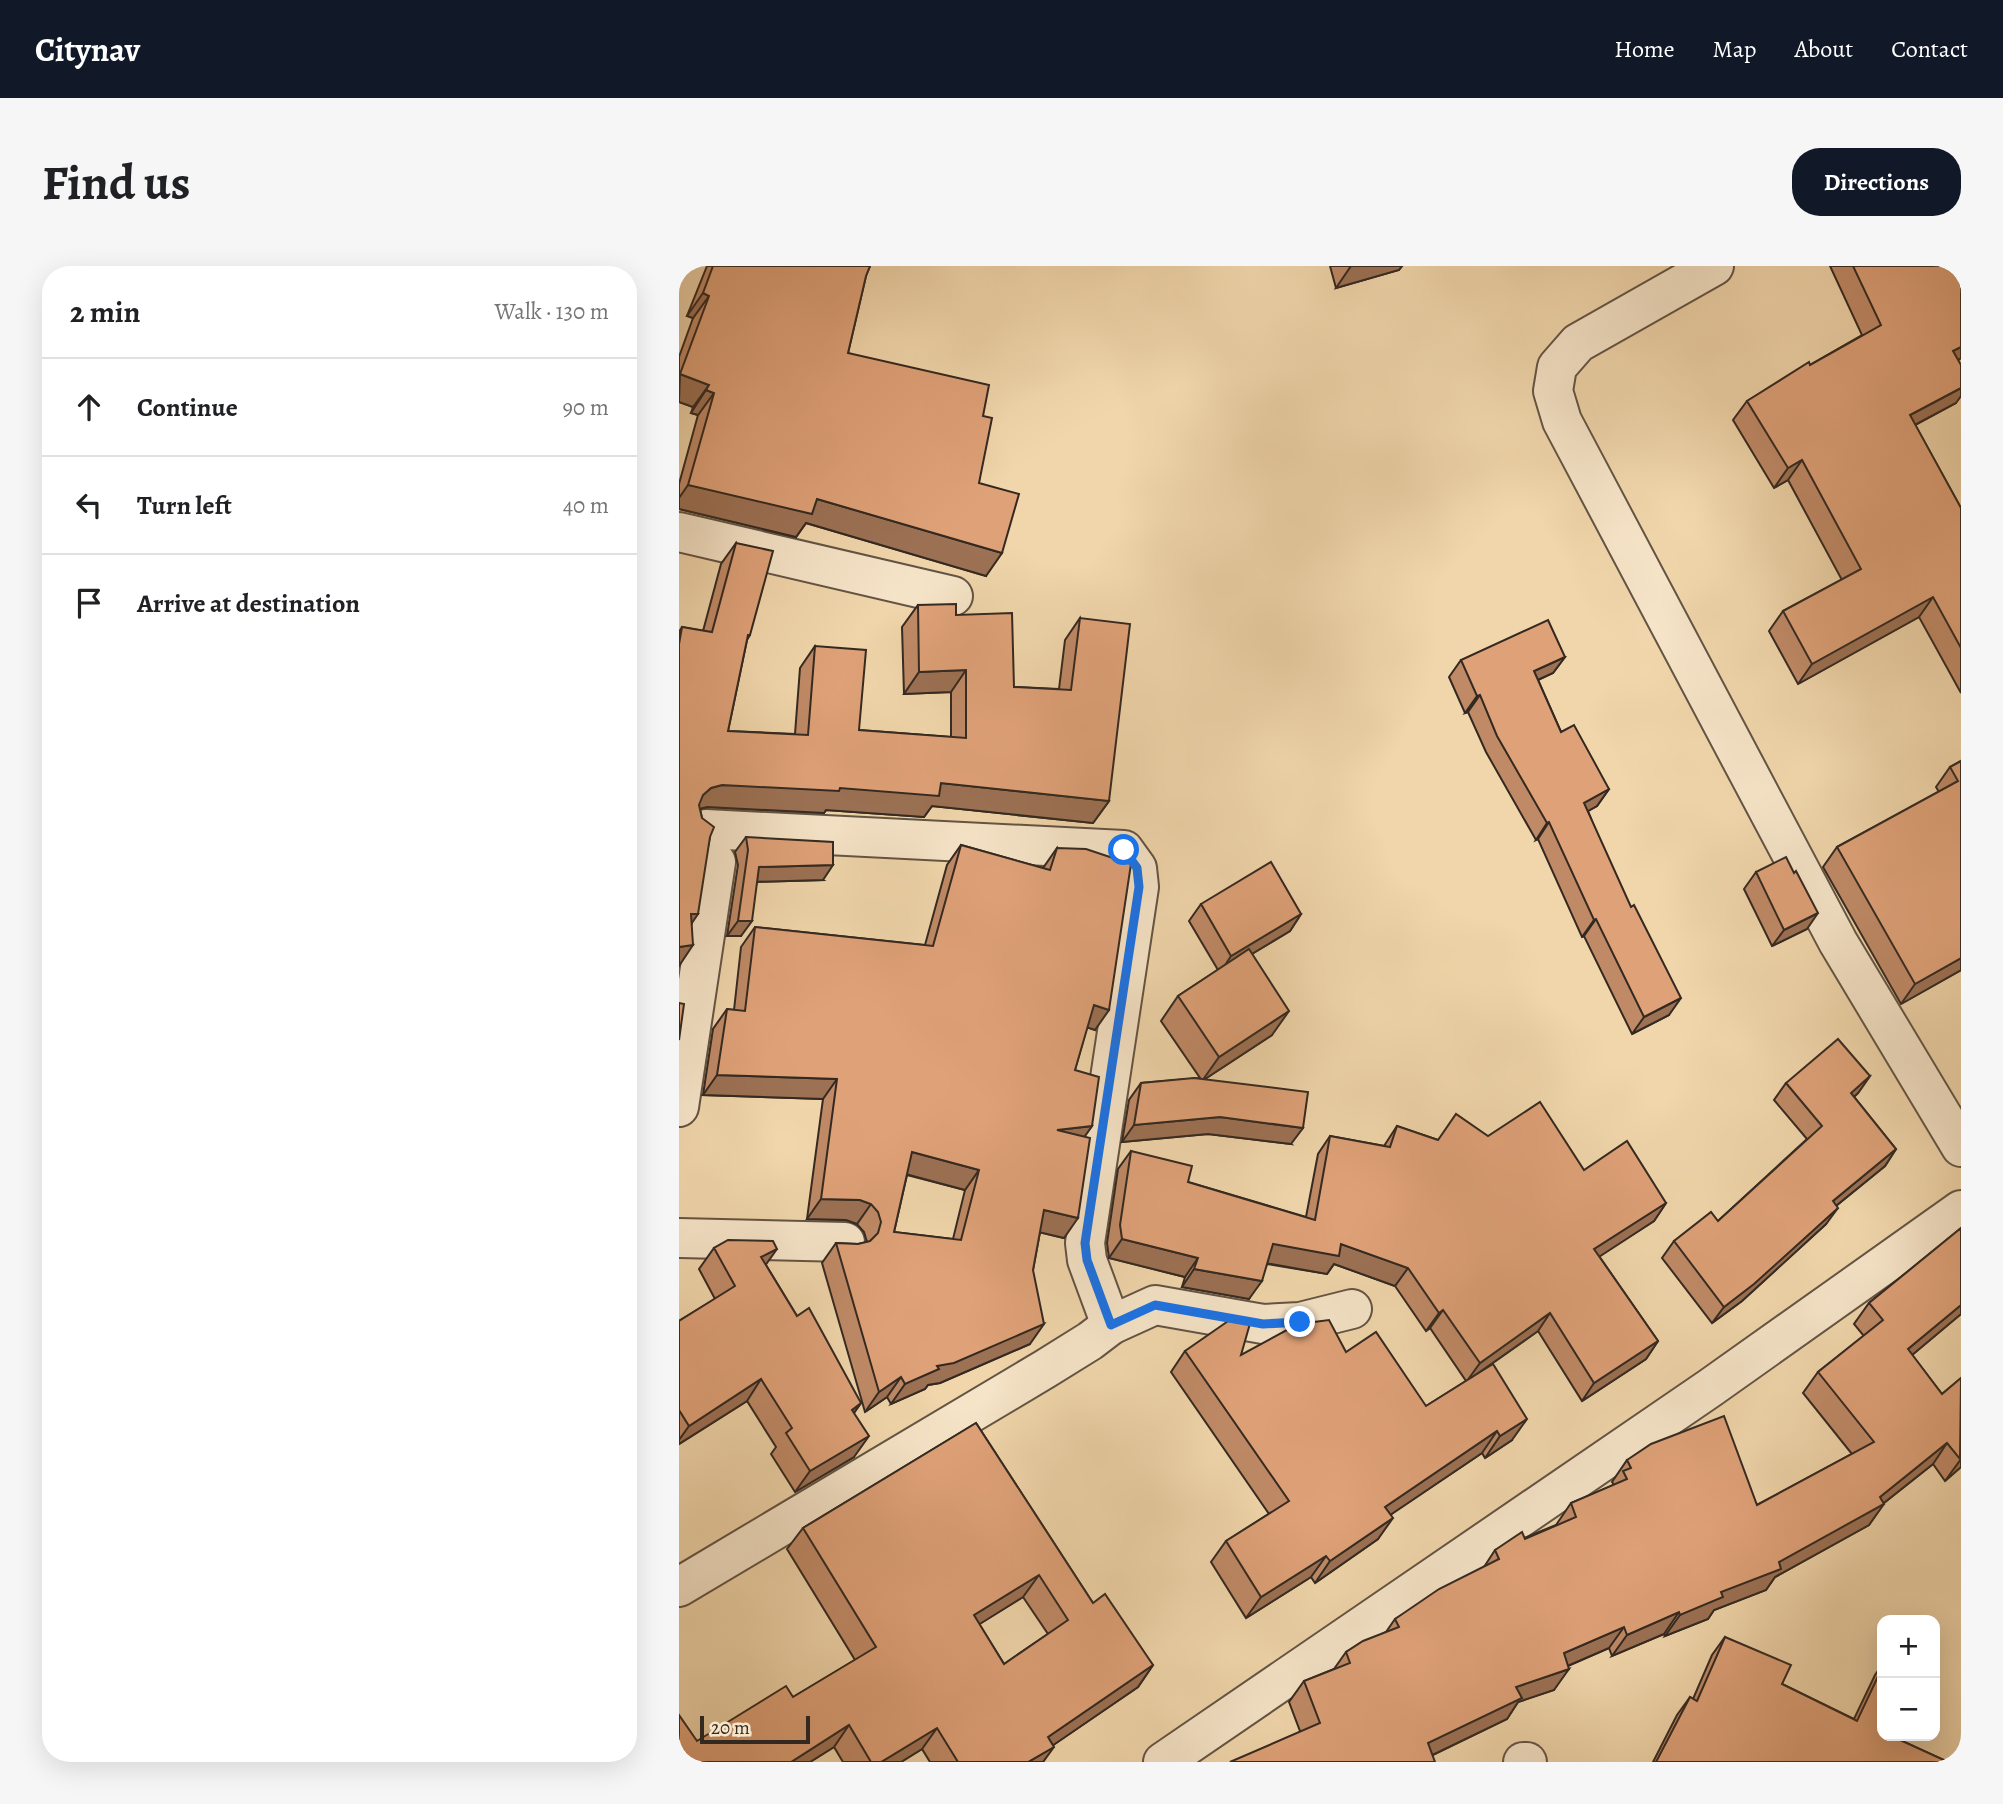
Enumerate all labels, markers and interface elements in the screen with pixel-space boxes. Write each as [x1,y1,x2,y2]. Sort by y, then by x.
text: Citynav [35,27,140,72]
text: Home [1614,33,1675,65]
text: Map [1713,33,1757,65]
text: About [1795,33,1853,65]
text: Contact [1891,33,1968,65]
button: Directions [1792,148,1961,216]
text: Find us [42,149,190,216]
text: 2 min [70,292,140,332]
text: Walk · 130 m [495,296,609,327]
icon: ahead [70,388,108,426]
text: Continue [137,390,238,425]
text: 90 m [563,392,609,423]
icon: left [70,486,108,524]
text: Turn left [137,488,232,523]
text: 40 m [563,490,609,521]
icon: arrive [70,584,108,622]
text: Arrive at destination [137,586,360,621]
route start [1108,834,1139,865]
route end [1284,1306,1315,1337]
map controls [1877,1615,1940,1741]
button: + [1877,1615,1940,1678]
button: − [1877,1678,1940,1741]
scale bar [700,1713,810,1745]
text: 20 m [711,1715,750,1741]

